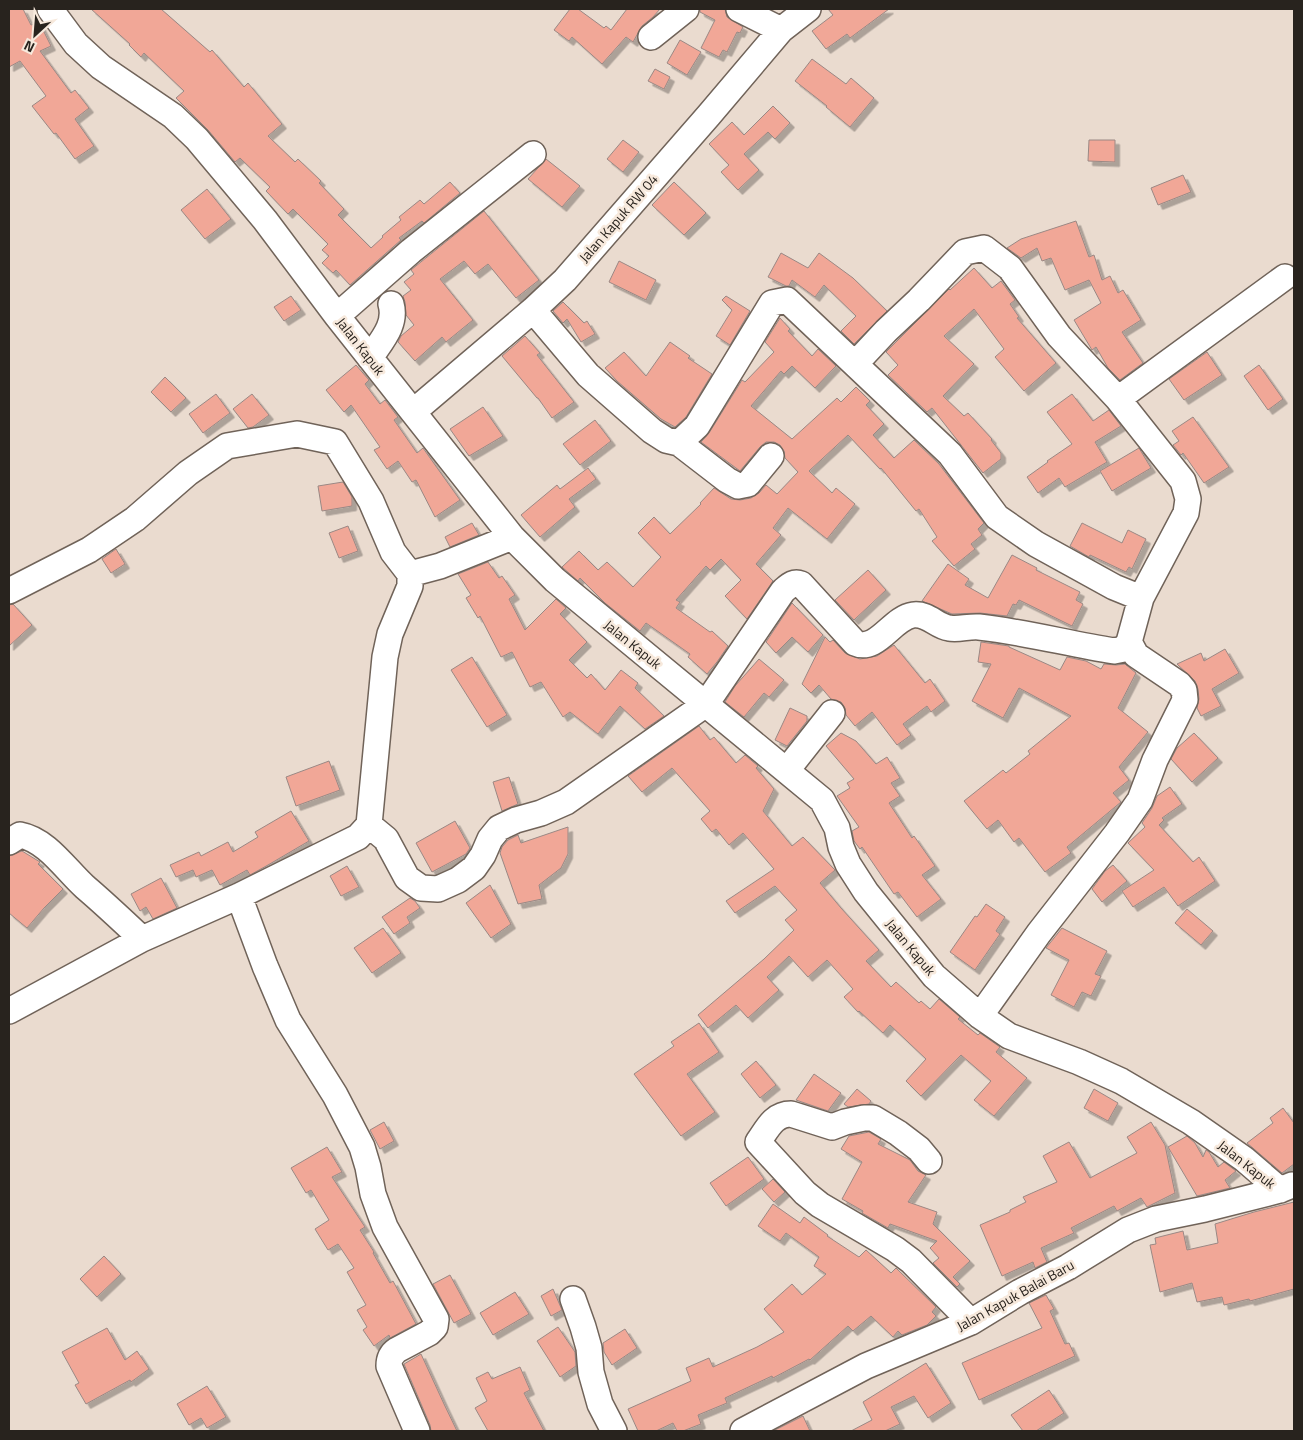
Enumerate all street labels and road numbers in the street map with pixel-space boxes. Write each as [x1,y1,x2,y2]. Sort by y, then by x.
street label: Jalan Kapuk RW 04 [574,169,663,267]
street label: Jalan Kapuk [332,313,391,380]
street label: Jalan Kapuk [600,614,666,674]
street label: Jalan Kapuk [881,914,941,980]
street label: Jalan Kapuk [1214,1135,1281,1194]
street label: Jalan Kapuk Balai Baru [952,1254,1078,1336]

